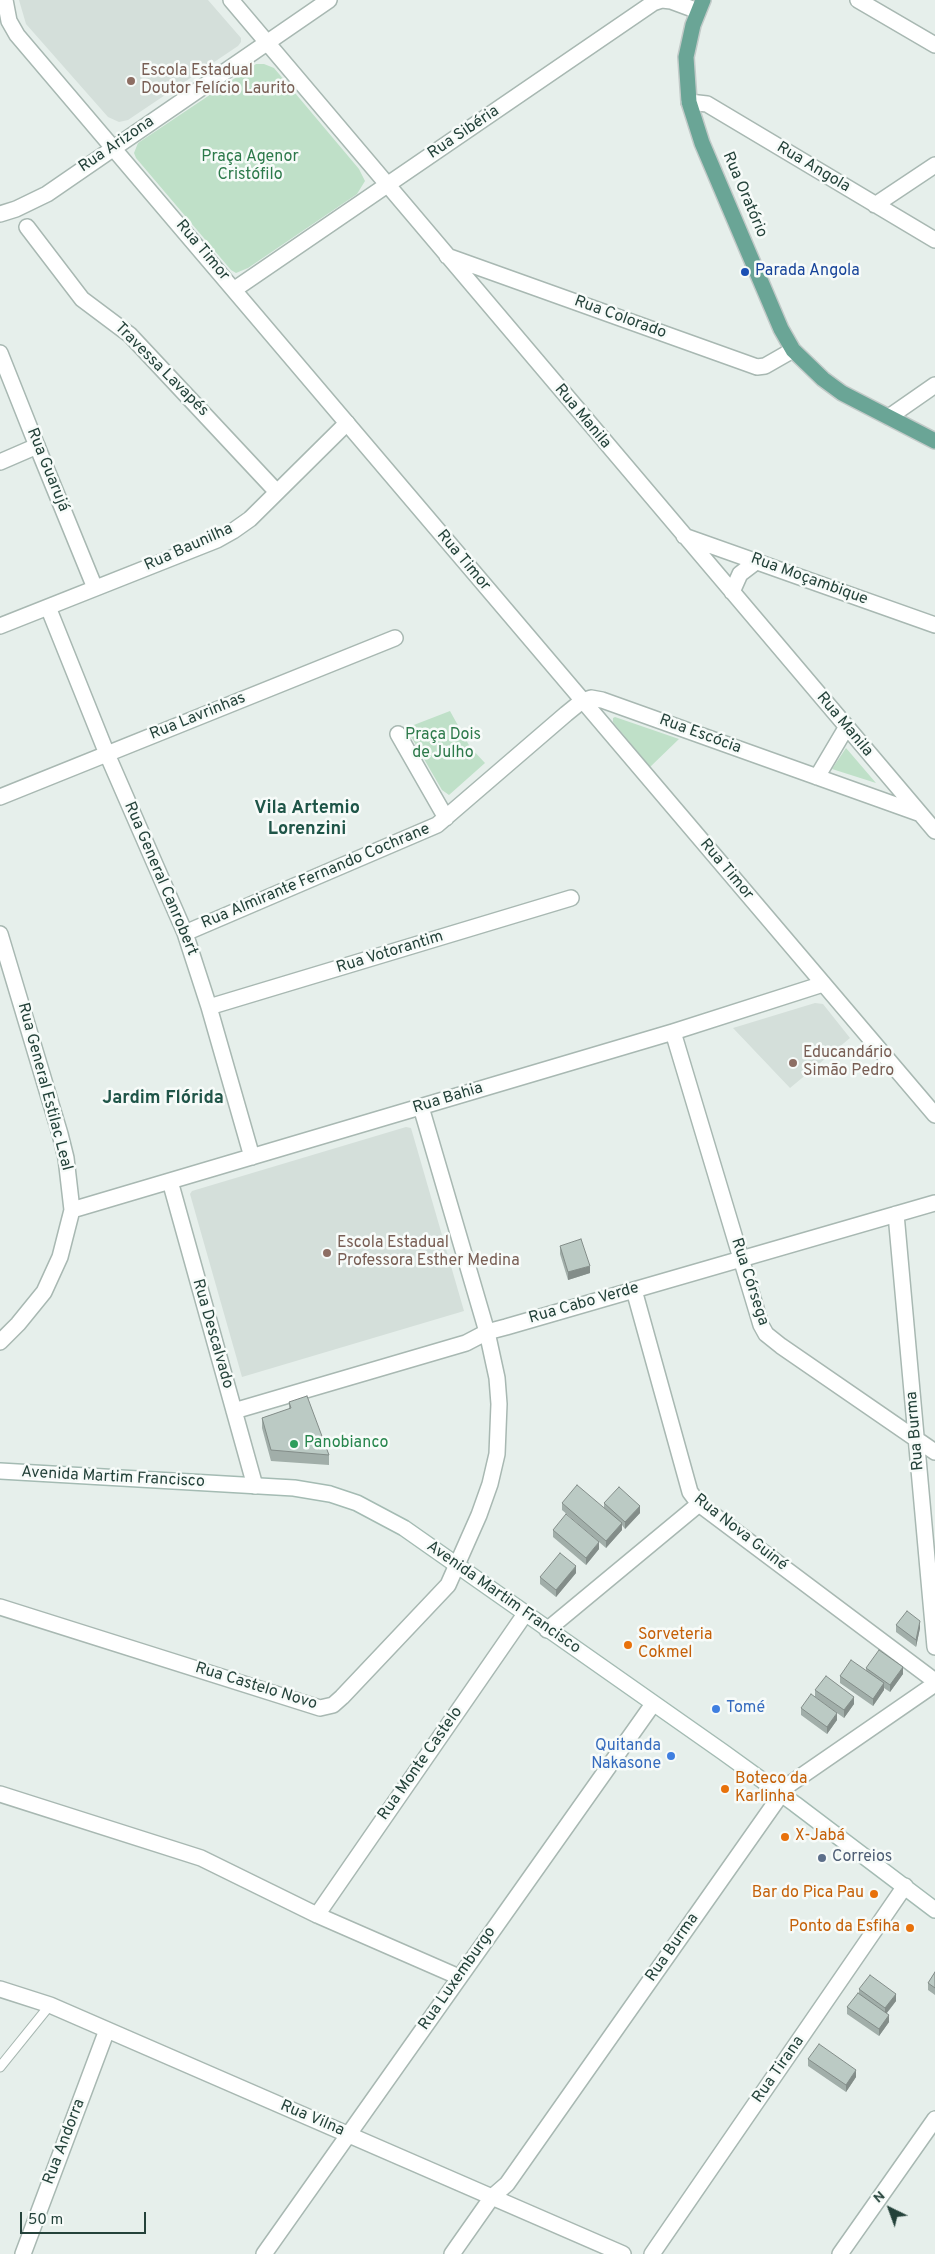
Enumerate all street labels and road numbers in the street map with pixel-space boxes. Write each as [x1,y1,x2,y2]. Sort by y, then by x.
street label: Rua Sibéria [425,102,503,164]
street label: Rua Arizona [76,113,158,177]
street label: Rua Angola [773,139,853,197]
street label: Rua Oratório [717,149,771,241]
street label: Rua Timor [171,217,233,285]
street label: Rua Colorado [571,292,669,344]
street label: Travessa Lavapés [110,319,212,421]
street label: Rua Manila [549,381,615,453]
street label: Rua Guarujá [22,425,72,515]
street label: Rua Baunilha [142,520,236,576]
street label: Rua Timor [432,527,494,595]
street label: Rua Moçambique [748,550,870,610]
street label: Rua Lavrinhas [147,689,249,745]
street label: Rua Manila [811,689,877,761]
street label: Rua Escócia [656,711,744,759]
street label: Rua General Canrobert [119,799,201,959]
street label: Rua Almirante Fernando Cochrane [199,820,433,934]
street label: Rua Timor [695,836,757,904]
street label: Rua Votorantim [334,928,446,978]
street label: Rua General Estilac Leal [12,1001,76,1173]
street label: Rua Bahia [411,1079,485,1119]
street label: Rua Córsega [726,1236,772,1328]
street label: Rua Descalvado [187,1277,237,1391]
street label: Rua Cabo Verde [527,1279,641,1329]
street label: Rua Burma [903,1391,929,1471]
street label: Avenida Martim Francisco [21,1464,205,1492]
street label: Rua Nova Guiné [689,1490,791,1576]
street label: Avenida Martim Francisco [422,1537,584,1659]
street label: Rua Castelo Novo [193,1659,319,1715]
street label: Rua Monte Castelo [375,1704,467,1824]
street label: Rua Burma [642,1910,704,1986]
street label: Rua Luxemburgo [415,1924,501,2034]
street label: Rua Tirana [749,2033,809,2107]
street label: Rua Andorra [40,2096,90,2188]
street label: Rua Vilna [277,2097,347,2141]

